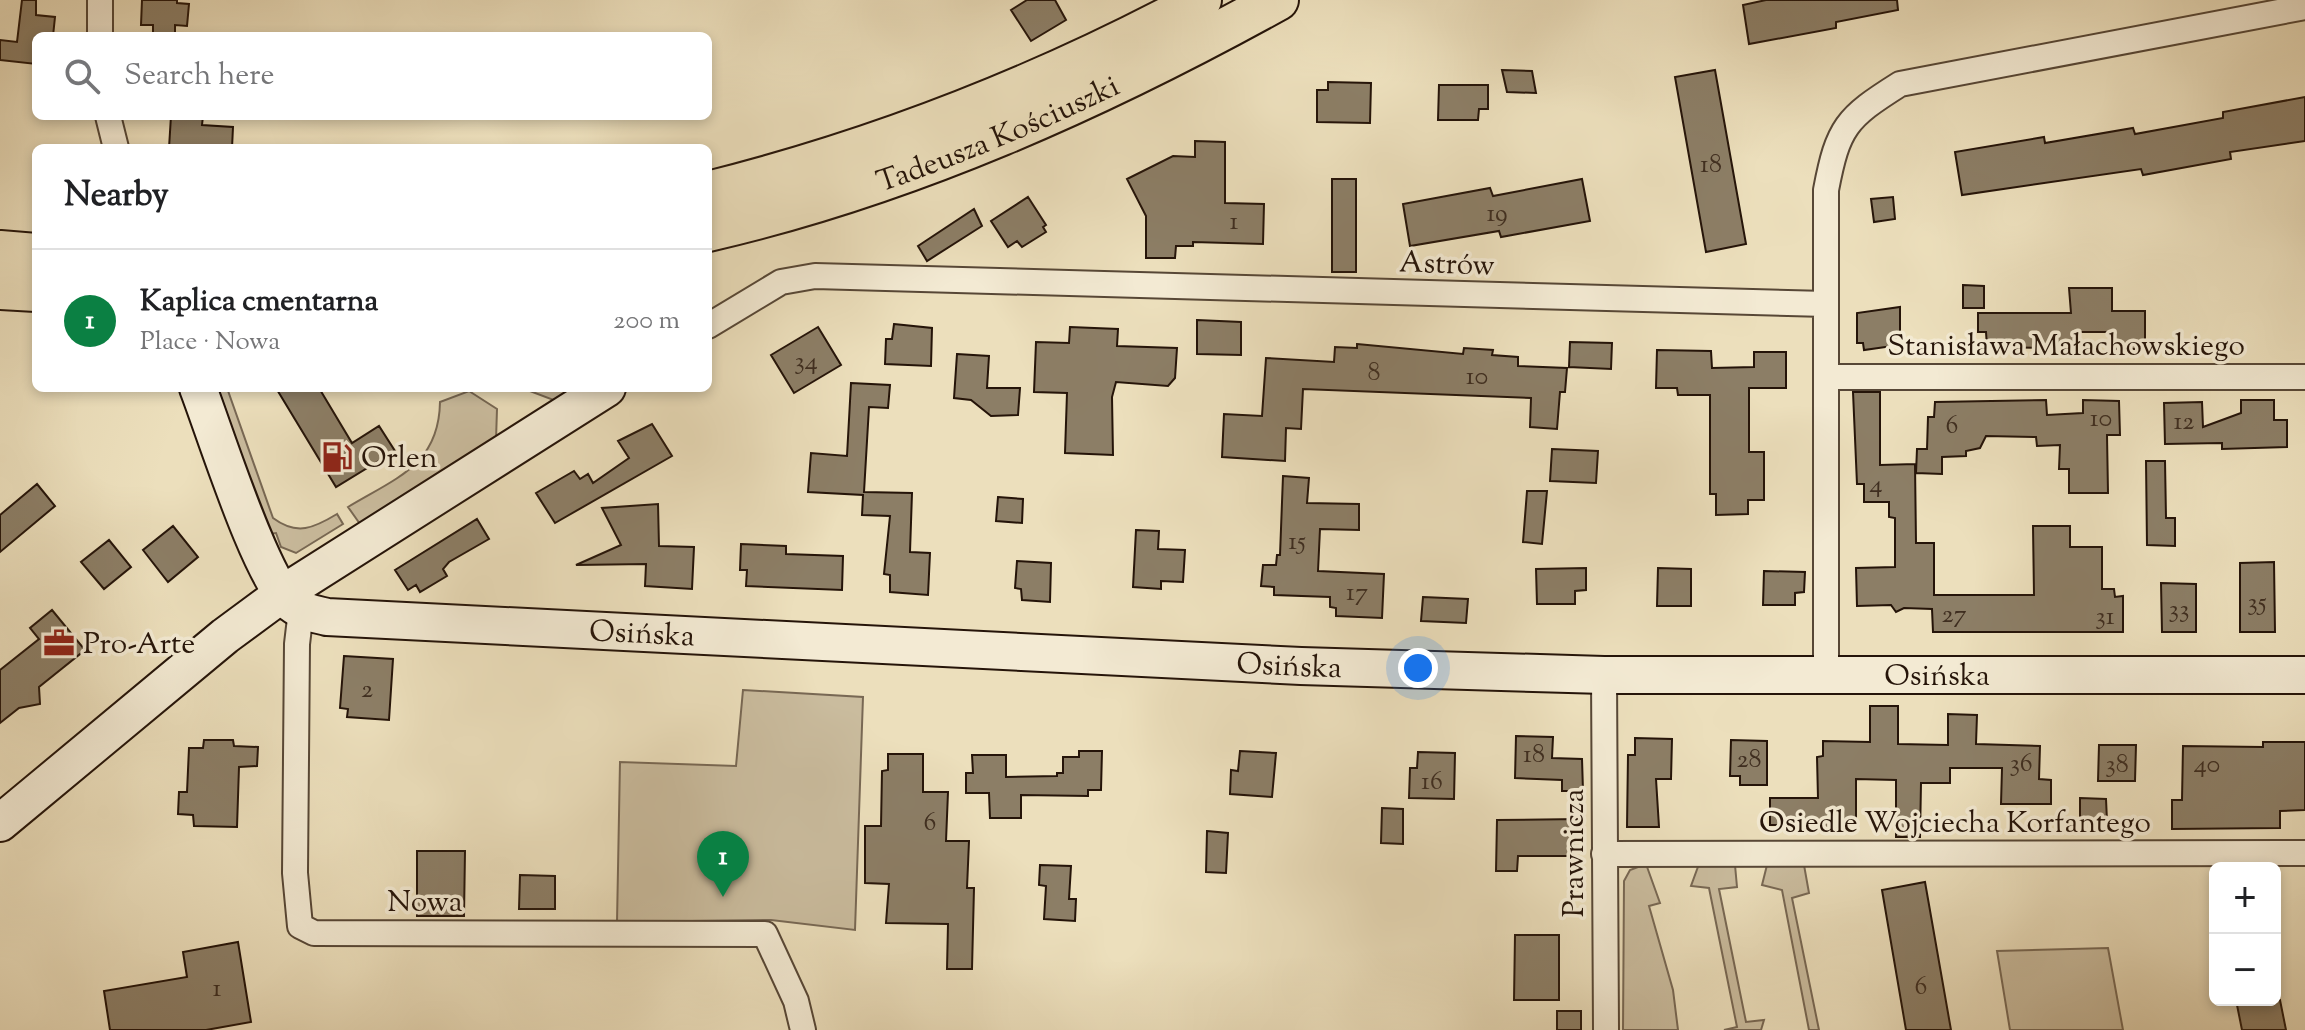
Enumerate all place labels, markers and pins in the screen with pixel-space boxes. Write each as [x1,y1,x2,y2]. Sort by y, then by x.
place label: Orlen [361,438,438,481]
fuel station icon: Orlen [320,440,354,474]
place label: Pro-Arte [83,624,195,667]
office icon: Pro-Arte [42,626,76,660]
pin: 1 [697,831,749,897]

